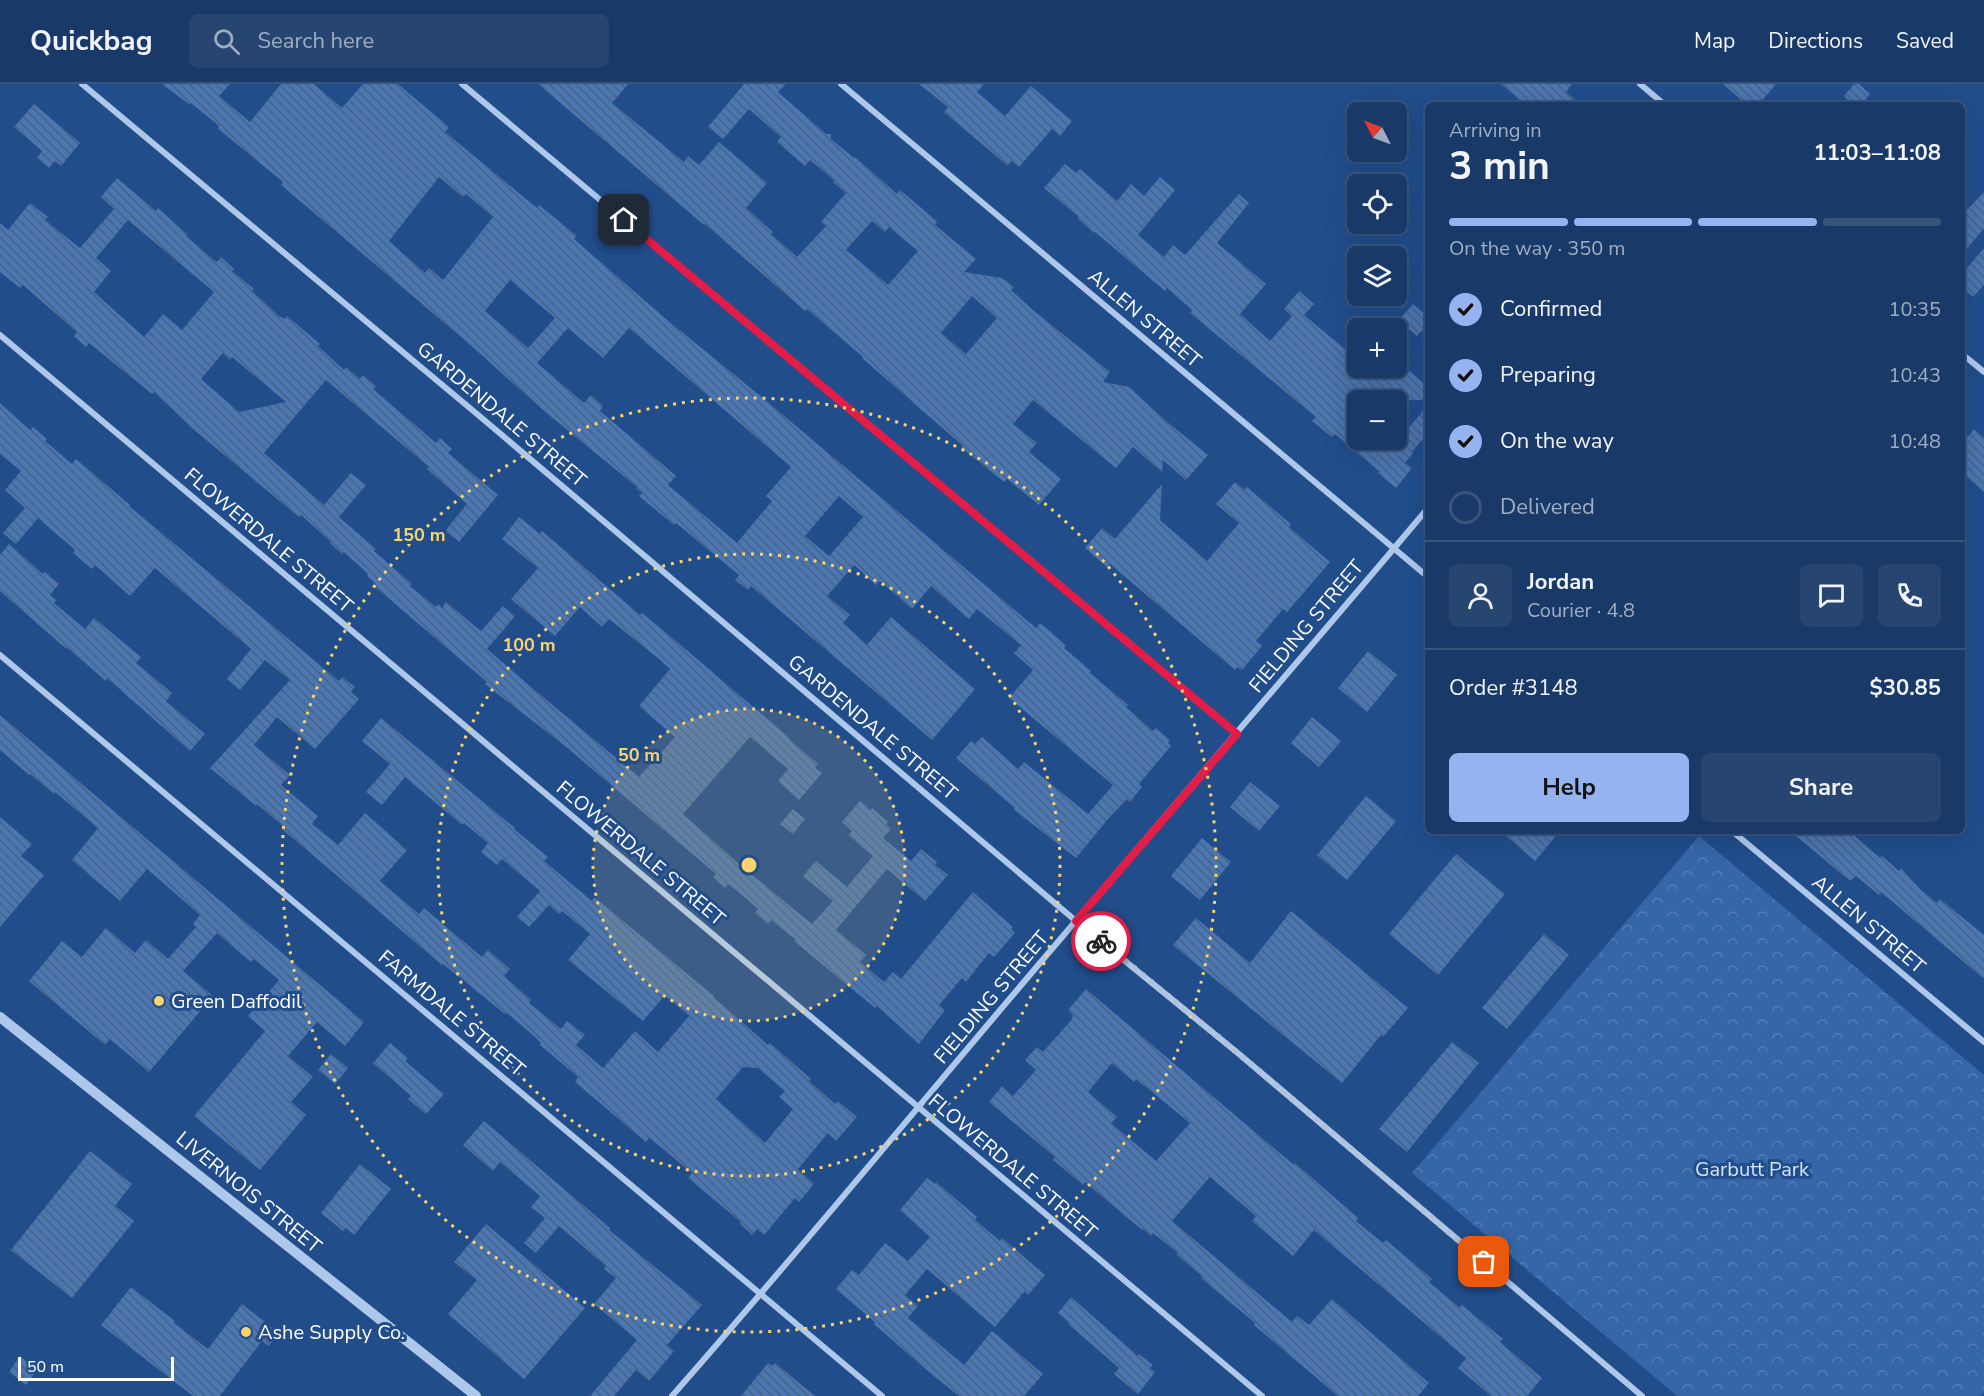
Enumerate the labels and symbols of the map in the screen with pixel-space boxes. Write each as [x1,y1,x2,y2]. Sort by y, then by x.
north arrow [1347,102,1407,162]
pin [598,194,649,245]
street label: ALLEN STREET [1082,263,1207,374]
street label: GARDENDALE STREET [411,336,592,493]
street label: FLOWERDALE STREET [179,462,359,619]
text: 150 m [392,523,446,547]
street label: FIELDING STREET [1243,554,1370,698]
text: 100 m [502,633,556,657]
street label: GARDENDALE STREET [782,649,963,806]
text: 50 m [618,743,660,767]
street label: FLOWERDALE STREET [551,775,731,932]
centre of rings [739,855,759,875]
street label: ALLEN STREET [1806,869,1931,980]
courier [1071,911,1131,971]
street label: FIELDING STREET [928,925,1055,1069]
street label: FARMDALE STREET [372,944,531,1083]
place label: Green Daffodil [171,988,302,1015]
marker: Green Daffodil [152,994,166,1008]
street label: FLOWERDALE STREET [923,1088,1103,1245]
street label: LIVERNOIS STREET [170,1125,327,1260]
park label: Garbutt Park [1695,1156,1810,1183]
pin [1458,1236,1509,1287]
place label: Ashe Supply Co. [258,1319,405,1346]
marker: Ashe Supply Co. [239,1325,253,1339]
scale bar [18,1354,174,1382]

